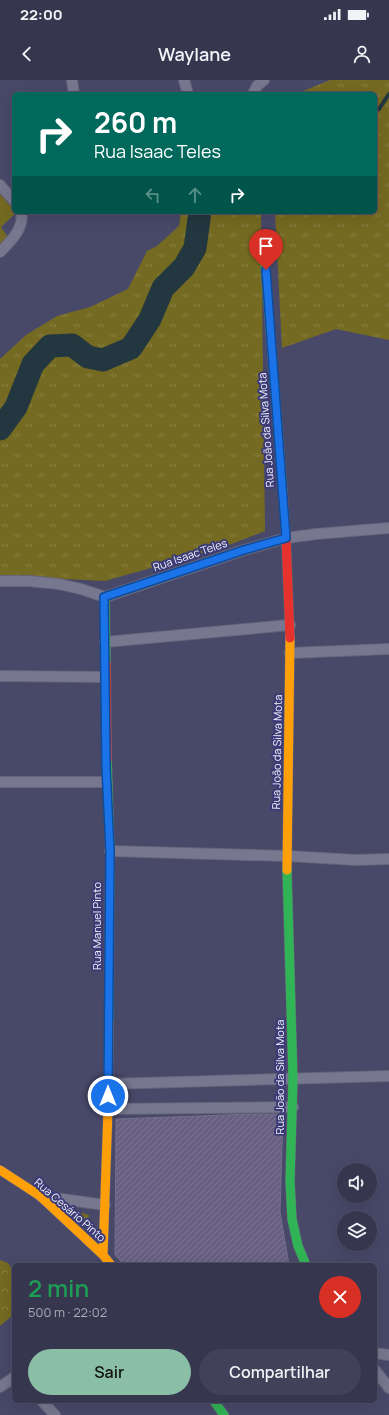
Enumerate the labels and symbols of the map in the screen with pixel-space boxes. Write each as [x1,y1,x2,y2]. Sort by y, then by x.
pin [249,229,283,270]
street label: Rua João da Silva Mota [254,372,277,488]
street label: Rua Isaac Teles [151,535,229,574]
street label: Rua João da Silva Mota [268,694,285,810]
street label: Rua Manuel Pinto [89,882,104,970]
street label: Rua João da Silva Mota [272,1020,287,1134]
position arrow [87,1075,129,1117]
street label: Rua Cesário Pinto [32,1175,109,1245]

